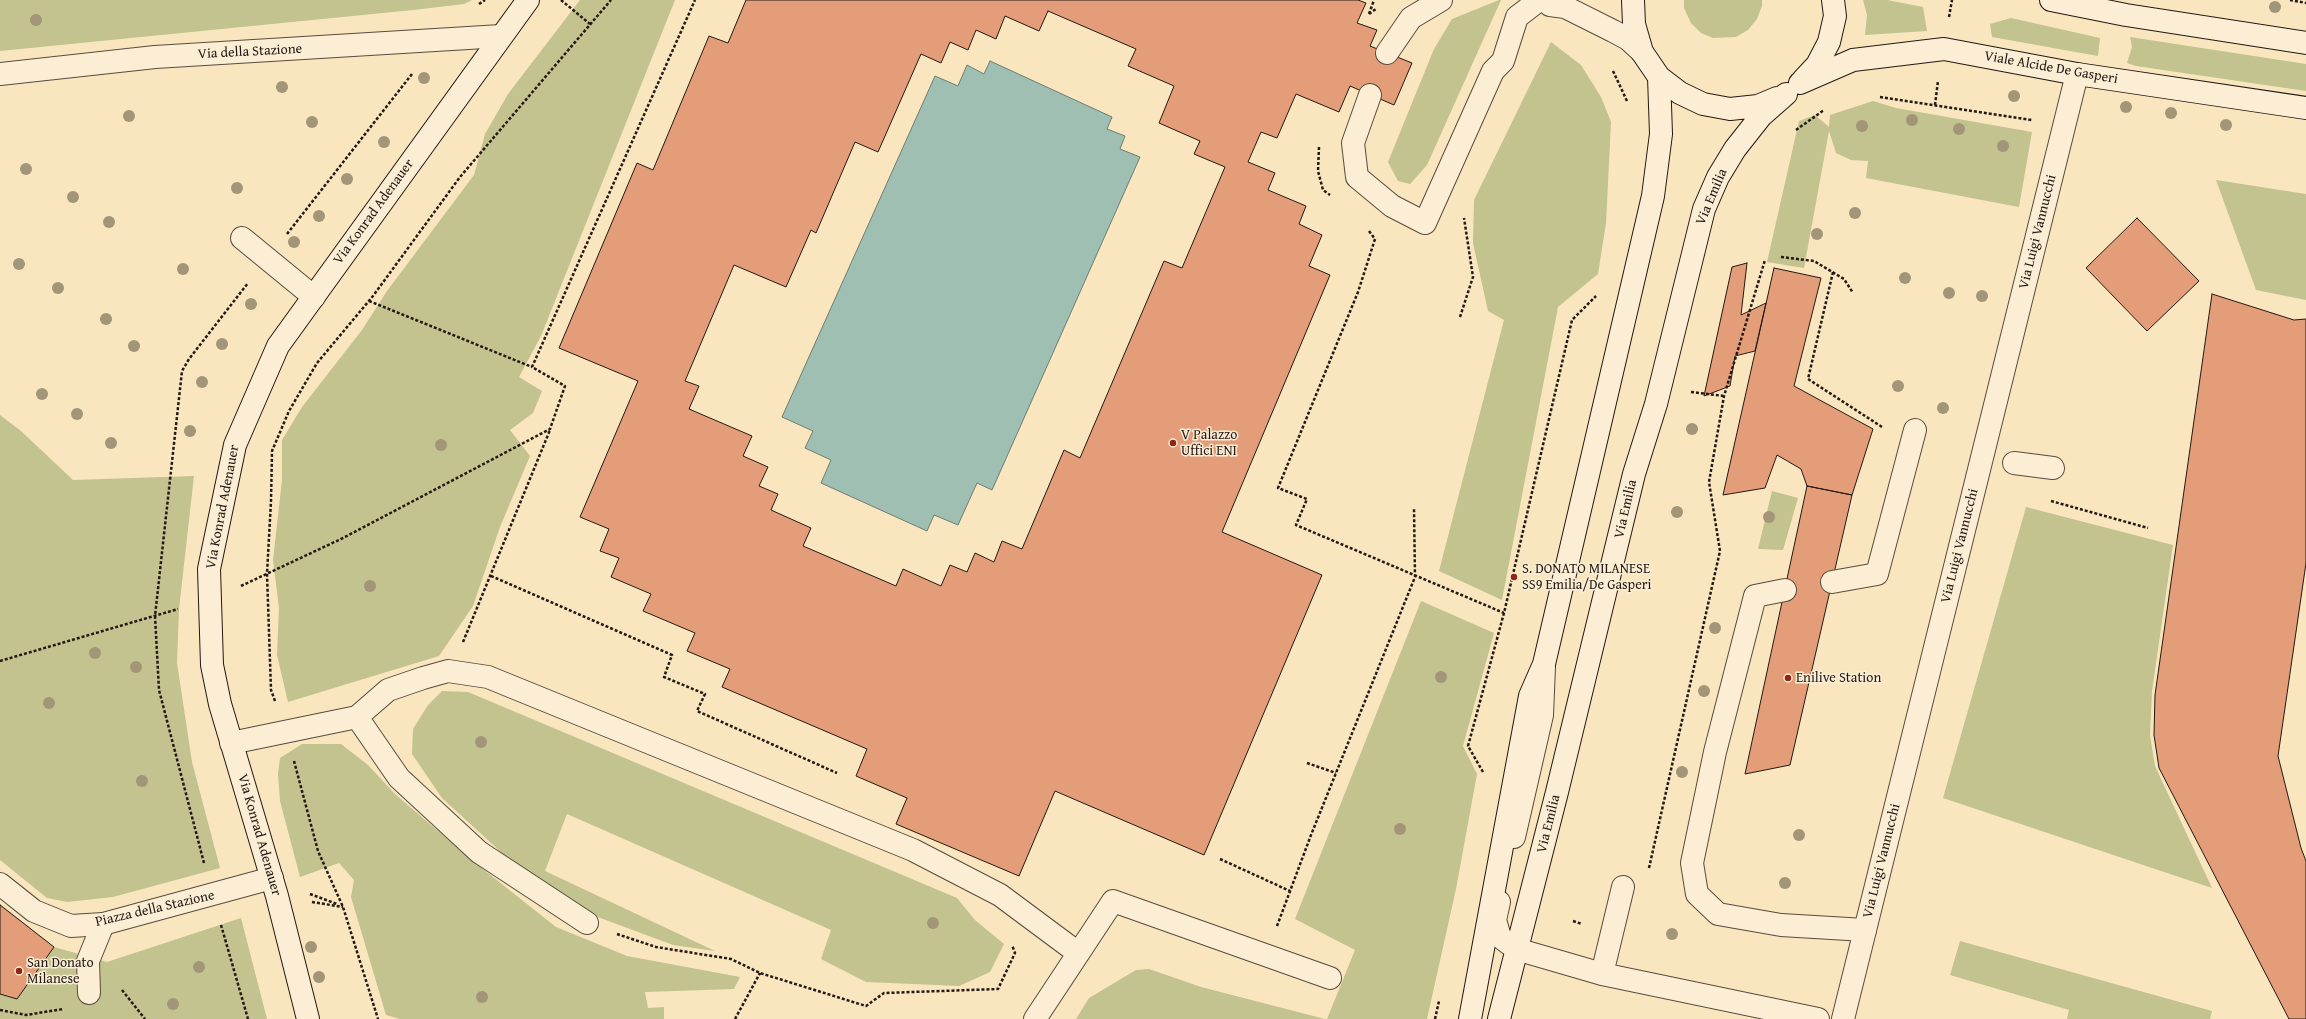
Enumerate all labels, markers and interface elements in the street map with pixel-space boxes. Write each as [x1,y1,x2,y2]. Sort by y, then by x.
street label: Via della Stazione [197,41,303,63]
street label: Viale Alcide De Gasperi [1983,48,2119,88]
street label: Via Konrad Adenauer [330,156,418,268]
street label: Via Emilia [1693,166,1731,228]
street label: Via Luigi Vannucchi [2016,173,2060,291]
place label: V Palazzo Uffici ENI [1181,427,1237,460]
marker: V Palazzo Uffici ENI [1168,438,1178,448]
street label: Via Konrad Adenauer [203,444,243,570]
street label: Via Emilia [1611,478,1641,540]
street label: Via Luigi Vannucchi [1938,487,1982,605]
place label: S. DONATO MILANESE SS9 Emilia/De Gasperi [1522,561,1651,594]
marker: S. DONATO MILANESE SS9 Emilia/De Gasperi [1509,572,1519,582]
place label: Enilive Station [1796,670,1881,686]
marker: Enilive Station [1783,673,1793,683]
street label: Via Konrad Adenauer [234,772,284,898]
street label: Via Emilia [1534,793,1564,855]
street label: Via Luigi Vannucchi [1860,802,1904,920]
street label: Piazza della Stazione [94,887,216,931]
place label: San Donato Milanese [27,955,94,988]
marker: San Donato Milanese [14,966,24,976]

